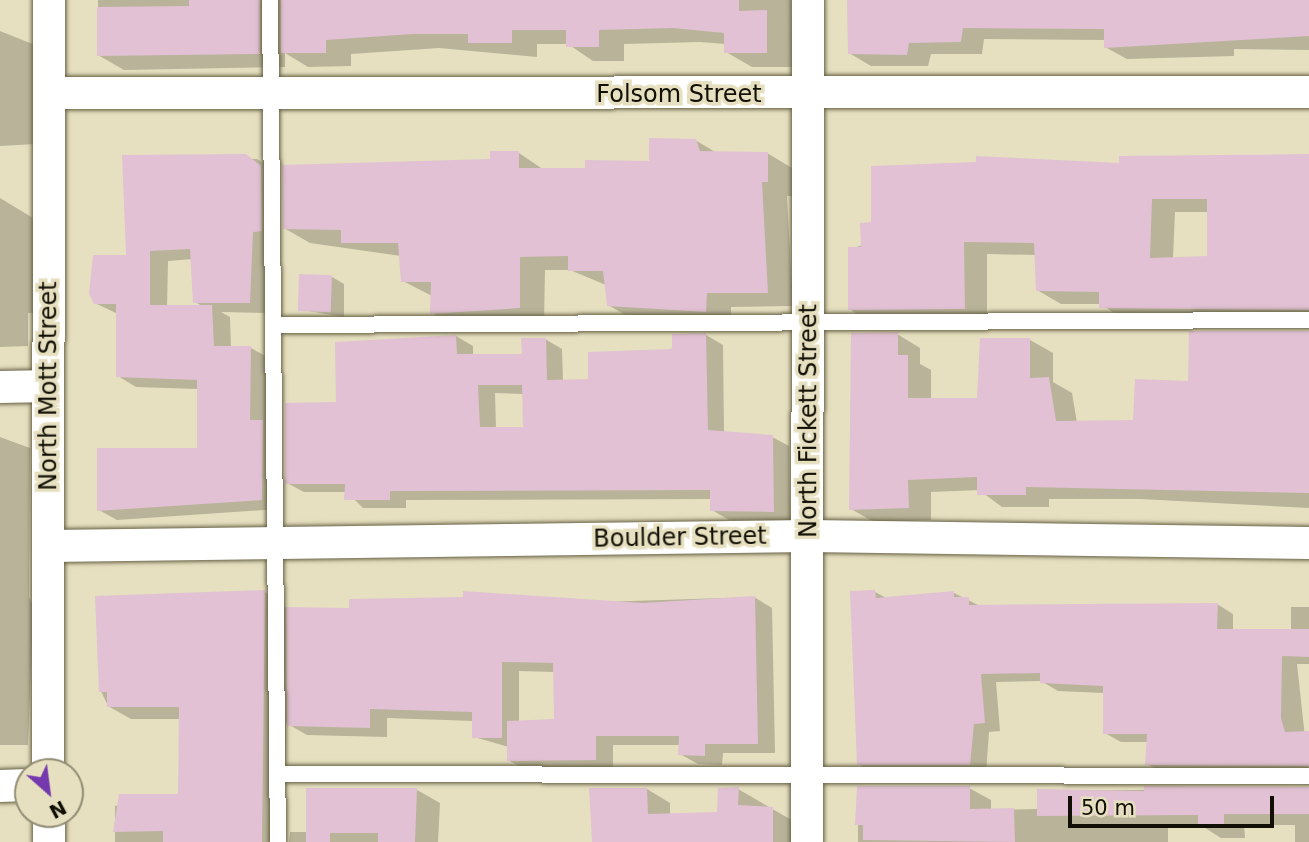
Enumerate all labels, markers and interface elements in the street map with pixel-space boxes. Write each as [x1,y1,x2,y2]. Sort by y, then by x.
street label: Folsom Street [596,81,762,109]
street label: North Mott Street [35,281,63,491]
street label: North Fickett Street [795,304,823,538]
street label: Boulder Street [593,522,767,554]
north arrow [14,758,84,828]
scale bar [1071,782,1278,826]
text: N [46,796,70,823]
text: 50 m [1081,796,1135,820]

